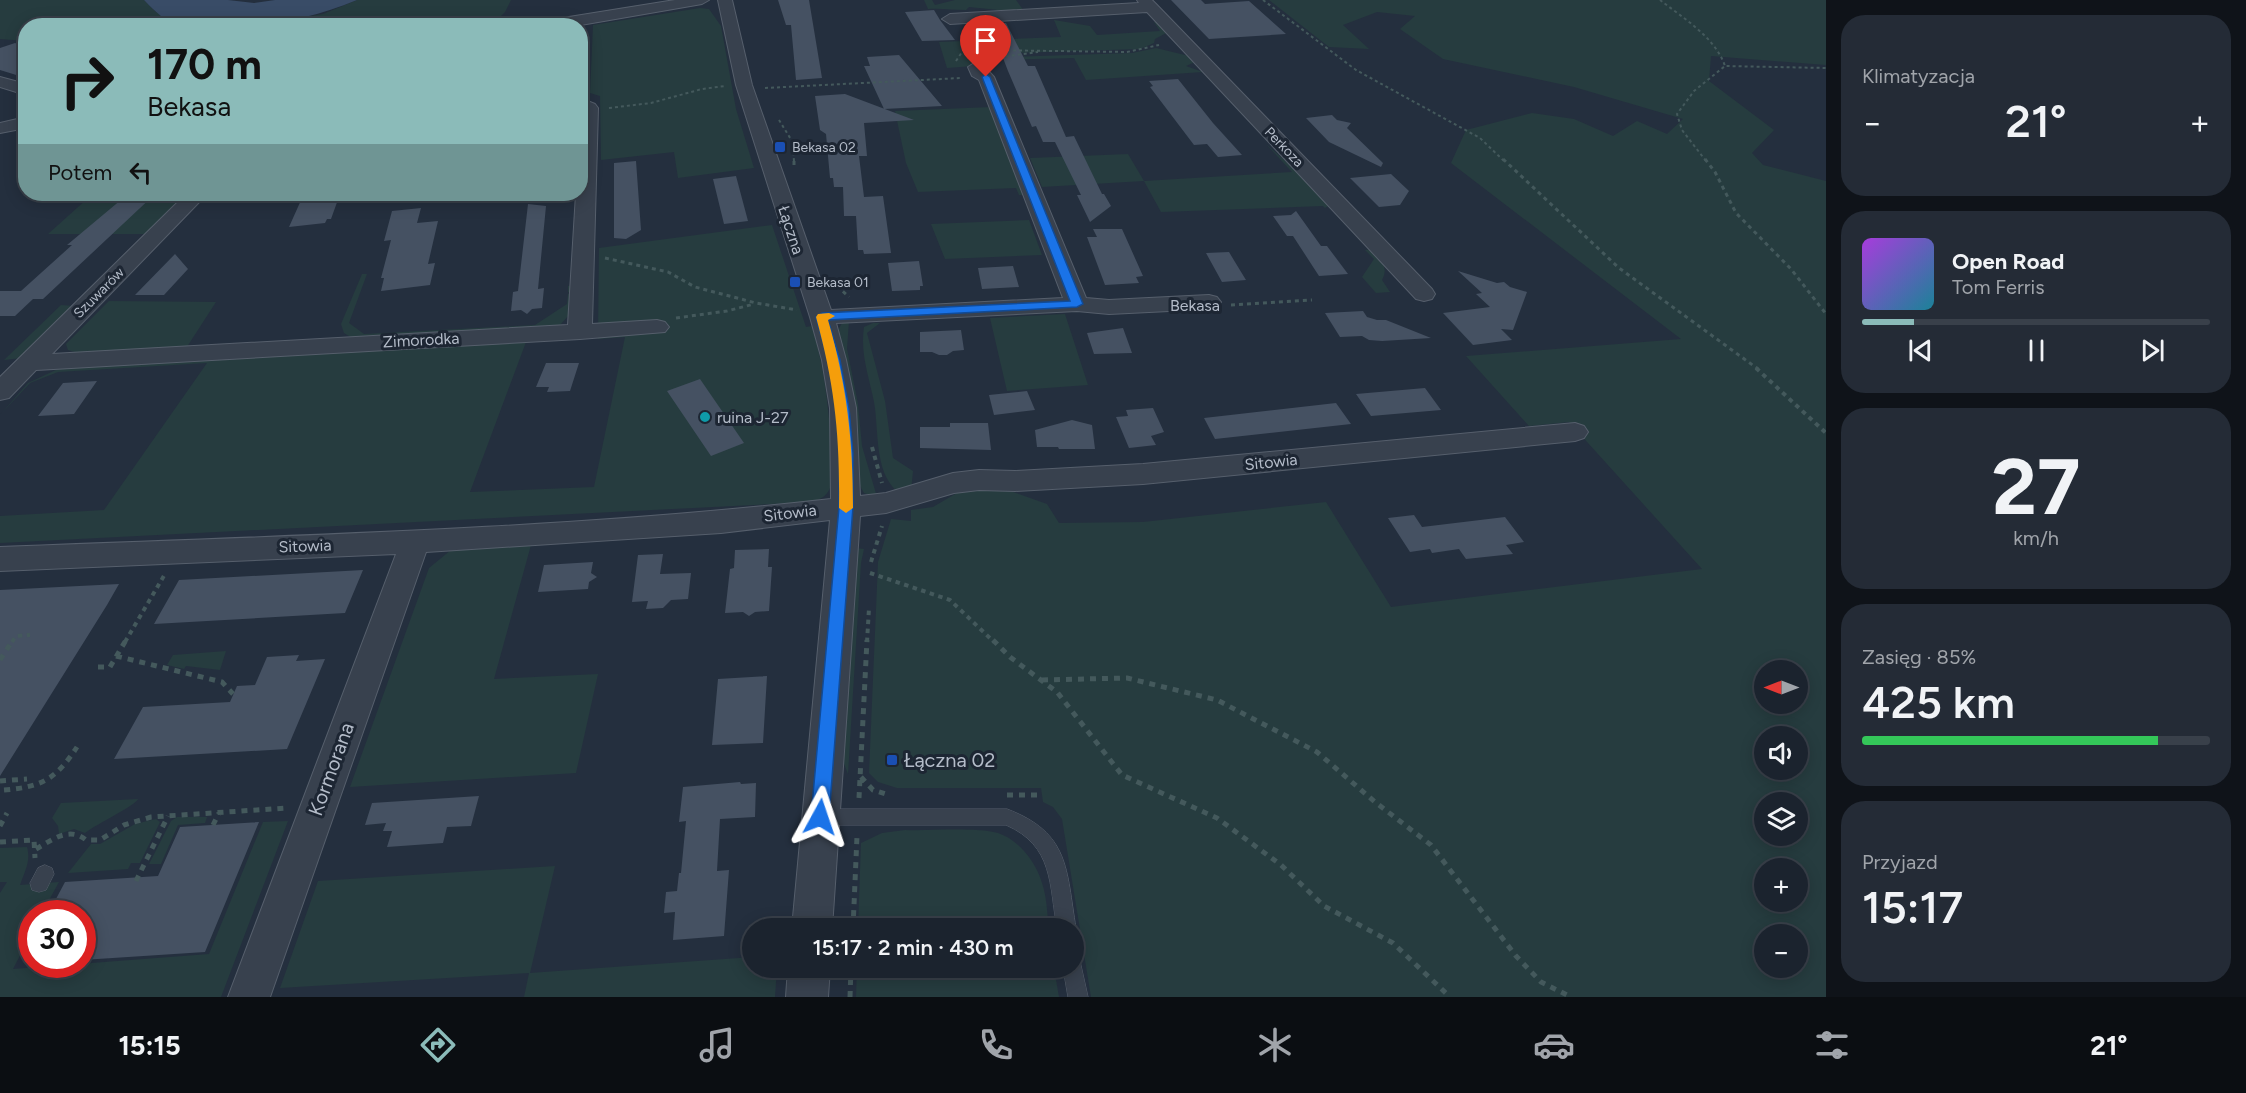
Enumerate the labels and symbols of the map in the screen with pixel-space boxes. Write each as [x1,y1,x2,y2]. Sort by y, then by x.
pin [960,15,1011,77]
street label: Perkoza [1261,123,1307,171]
place label: Bekasa 02 [792,139,856,156]
marker: Bekasa 02 [773,140,787,154]
street label: Łączna [774,203,808,257]
street label: Szuwarów [70,264,128,322]
place label: Bekasa 01 [807,274,869,291]
marker: Bekasa 01 [788,275,802,289]
street label: Bekasa [1170,296,1220,315]
street label: Zimorodka [382,329,460,351]
place label: ruina J-27 [717,408,789,427]
marker: ruina J-27 [698,410,712,424]
street label: Sitowia [1244,450,1298,474]
street label: Sitowia [763,500,817,526]
street label: Sitowia [278,536,332,556]
north arrow [1754,660,1808,714]
street label: Kormorana [303,719,359,819]
place label: Łączna 02 [904,748,996,772]
marker: Łączna 02 [885,753,899,767]
position arrow [788,785,852,849]
speed limit sign: 30 [18,900,96,978]

